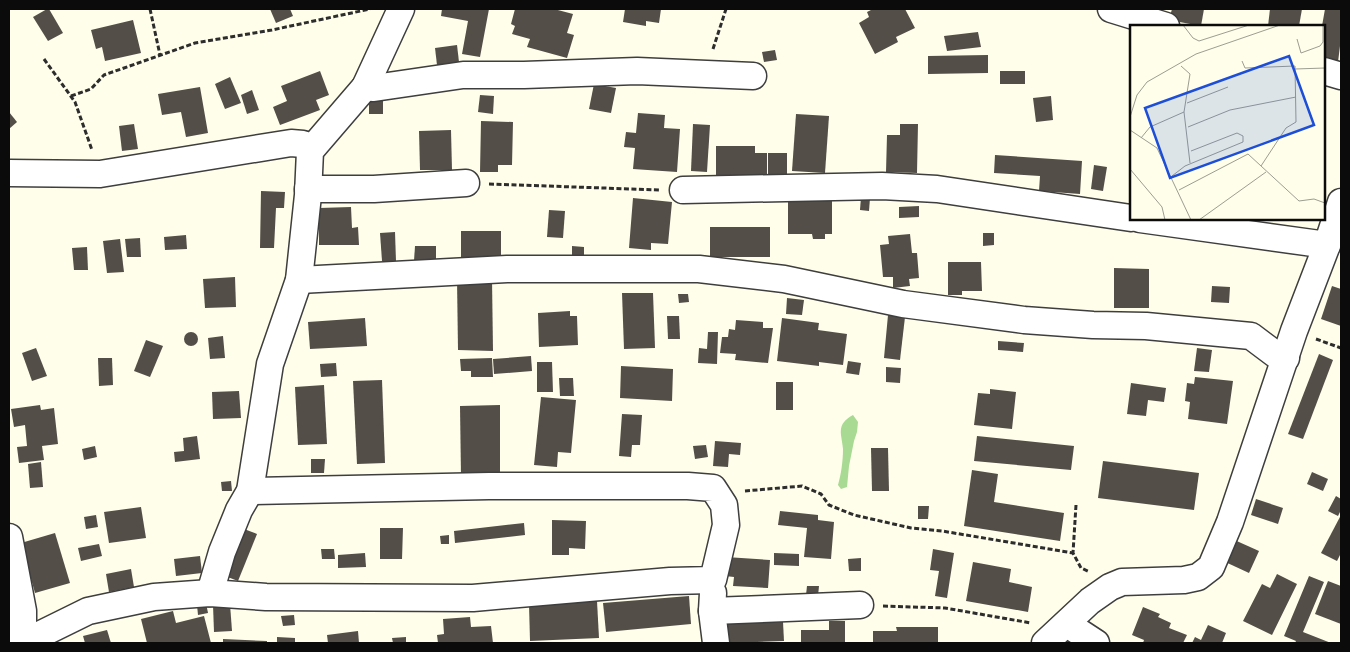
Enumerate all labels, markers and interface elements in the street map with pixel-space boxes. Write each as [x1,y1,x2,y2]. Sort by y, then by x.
inset map [1130,25,1325,220]

